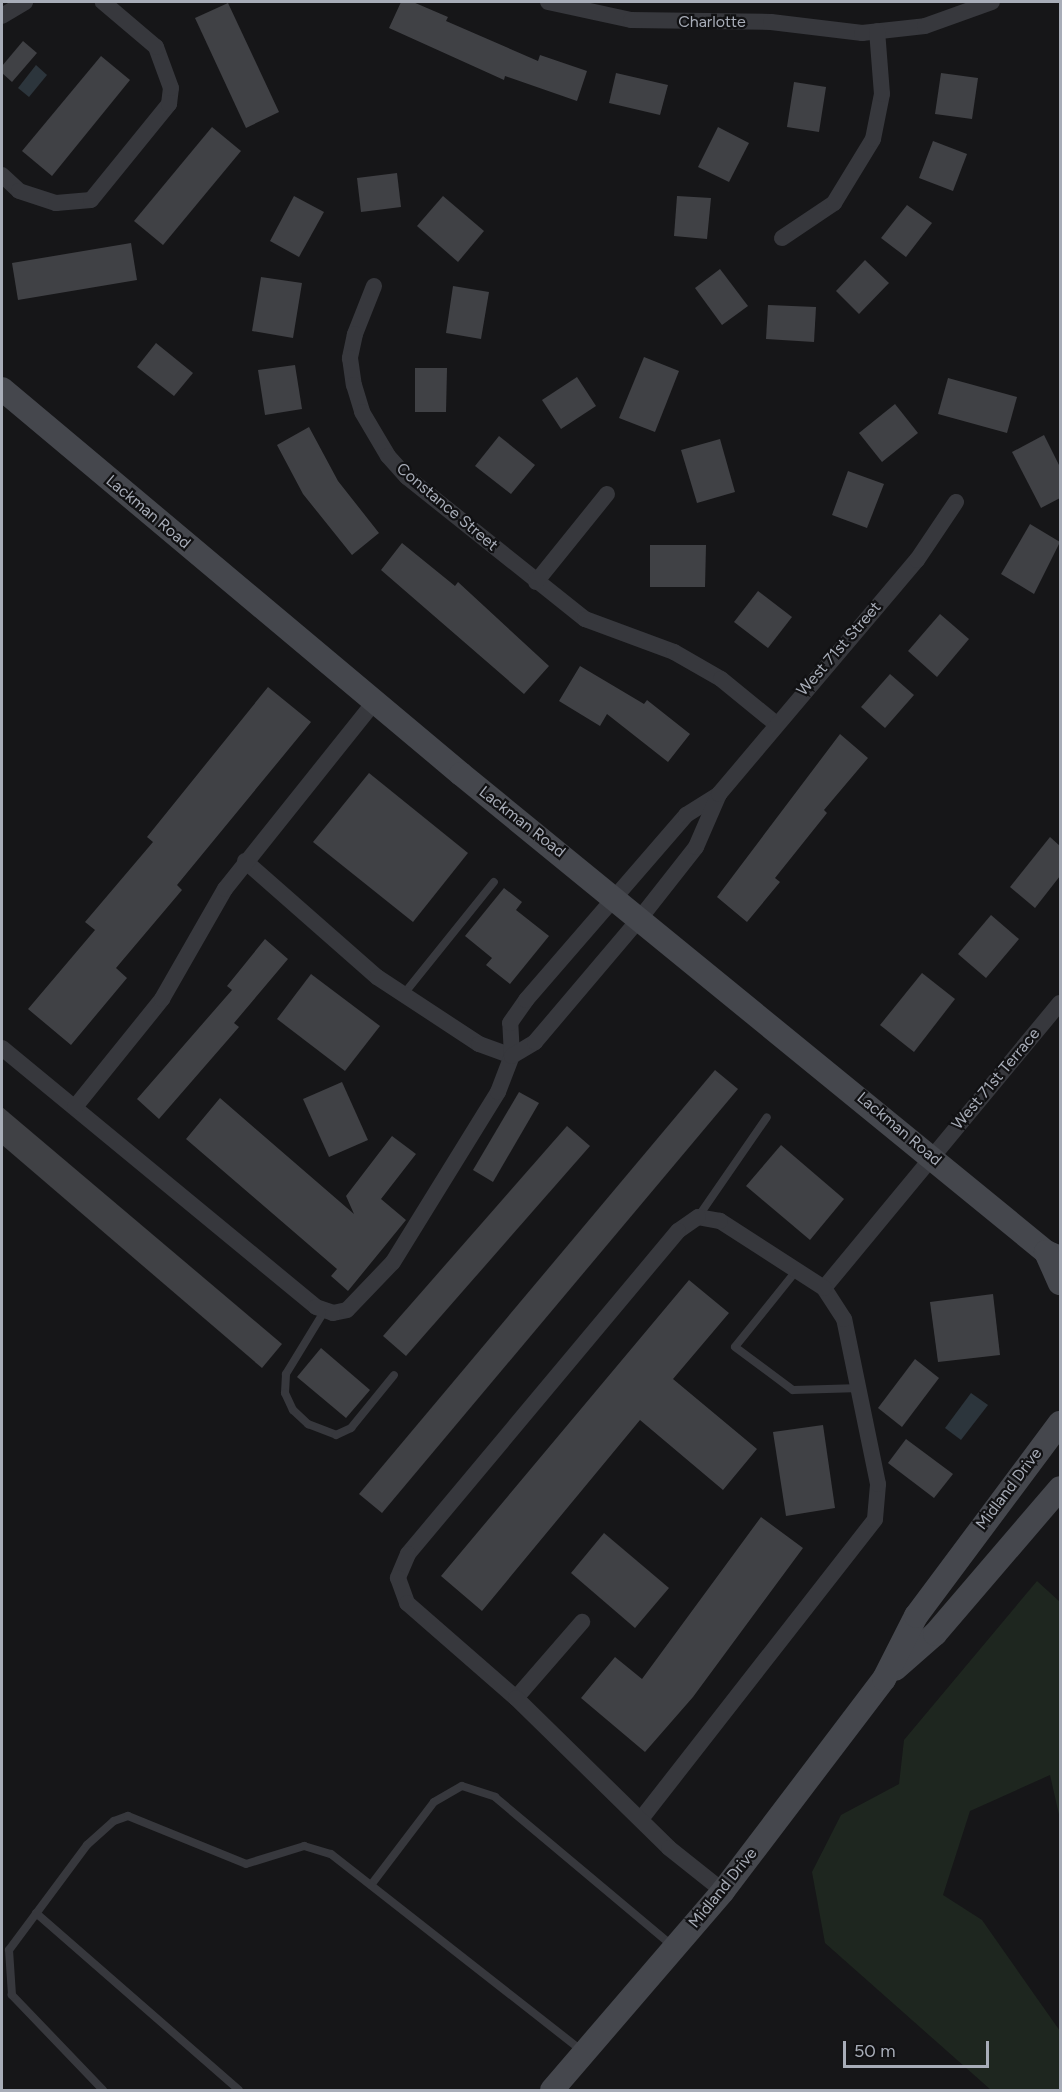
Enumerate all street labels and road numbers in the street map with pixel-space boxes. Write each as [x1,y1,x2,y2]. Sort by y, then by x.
street label: Charlotte [678,12,746,32]
street label: Constance Street [392,459,502,555]
street label: Lackman Road [102,471,194,553]
street label: West 71st Street [793,598,885,700]
street label: Lackman Road [475,782,569,862]
street label: West 71st Terrace [948,1024,1044,1134]
street label: Lackman Road [853,1088,945,1170]
street label: Midland Drive [972,1444,1046,1534]
street label: Midland Drive [685,1844,761,1932]

